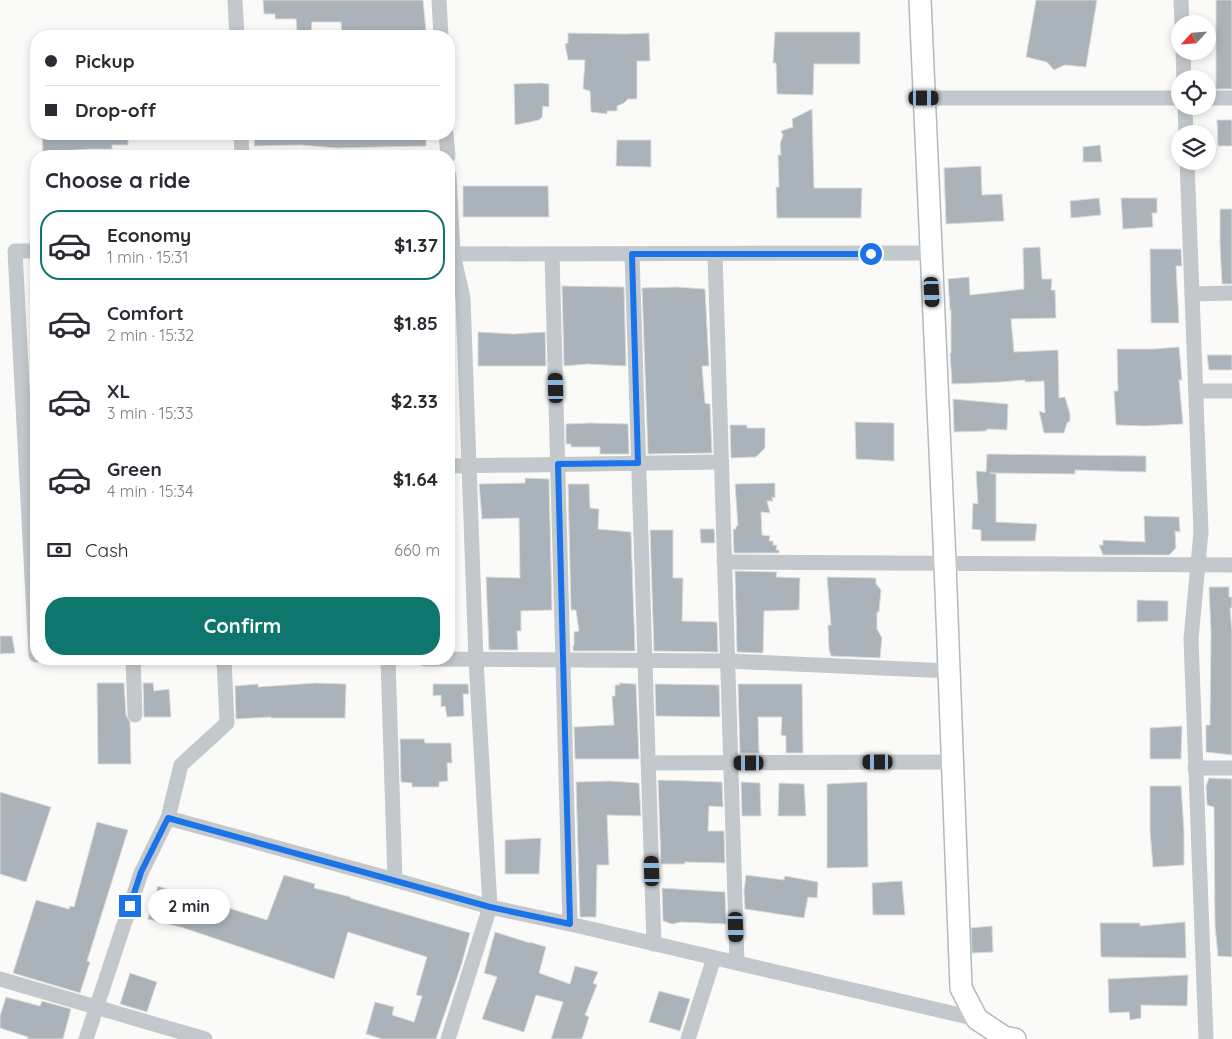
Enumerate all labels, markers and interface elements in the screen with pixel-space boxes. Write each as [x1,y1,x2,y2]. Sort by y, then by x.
north arrow [1171,15,1216,60]
map controls [1171,15,1216,170]
text: Pickup [75,49,135,73]
button: locate [1171,70,1216,115]
car [909,91,939,106]
text: Drop-off [75,98,156,122]
button: layers [1171,125,1216,170]
text: Choose a ride [45,166,190,194]
icon: car [47,223,92,268]
text: Economy [107,223,191,247]
text: $1.37 [394,233,438,257]
route start [860,243,882,265]
text: 1 min · 15:31 [107,247,188,267]
car [923,277,940,307]
icon: car [47,301,92,346]
text: Comfort [107,301,184,325]
text: $1.85 [393,311,438,335]
text: 2 min · 15:32 [107,325,194,345]
car [547,373,564,403]
icon: car [47,379,92,424]
text: XL [107,379,130,403]
text: $2.33 [391,389,438,413]
text: 3 min · 15:33 [107,403,193,423]
icon: car [47,457,92,502]
text: Green [107,457,162,481]
text: $1.64 [393,467,438,491]
text: 4 min · 15:34 [107,481,193,501]
icon: cash [45,536,73,564]
text: Cash [85,538,129,562]
text: 660 m [394,540,440,560]
button: Confirm [45,597,440,655]
car [863,755,893,770]
car [734,756,764,771]
car [643,856,660,886]
callout: 2 min [148,888,230,924]
route end [119,895,141,917]
text: 2 min [168,896,210,916]
car [727,912,744,942]

